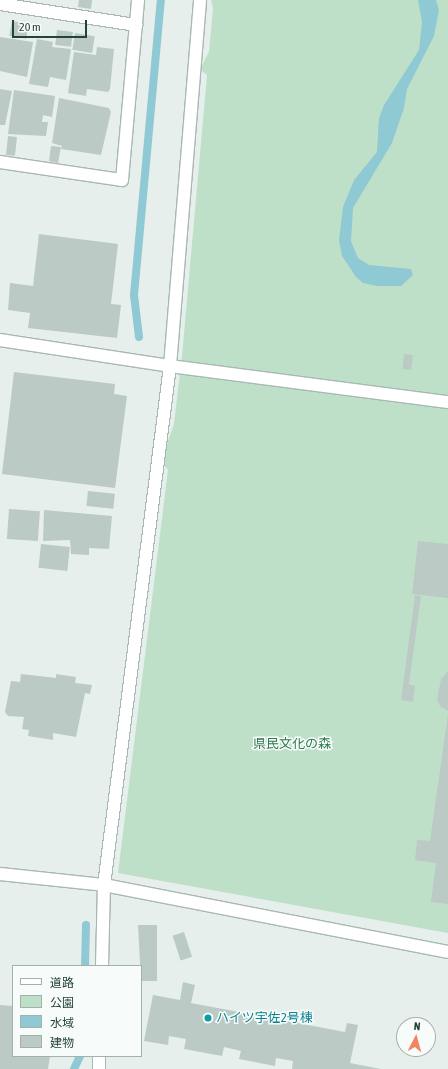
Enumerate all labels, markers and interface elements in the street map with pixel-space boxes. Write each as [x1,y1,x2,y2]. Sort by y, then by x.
scale bar [14,12,89,38]
text: 20 m [19,20,41,34]
park label: 県民文化の森 [253,736,331,752]
legend [12,965,142,1057]
text: 道路 [50,976,74,990]
text: 公園 [50,996,74,1010]
place label: ハイツ宇佐2号棟 [216,1010,313,1026]
marker: ハイツ宇佐2号棟 [203,1013,213,1023]
text: 水域 [50,1016,74,1030]
north arrow [396,1017,436,1057]
text: N [413,1020,421,1032]
text: 建物 [50,1036,74,1050]

